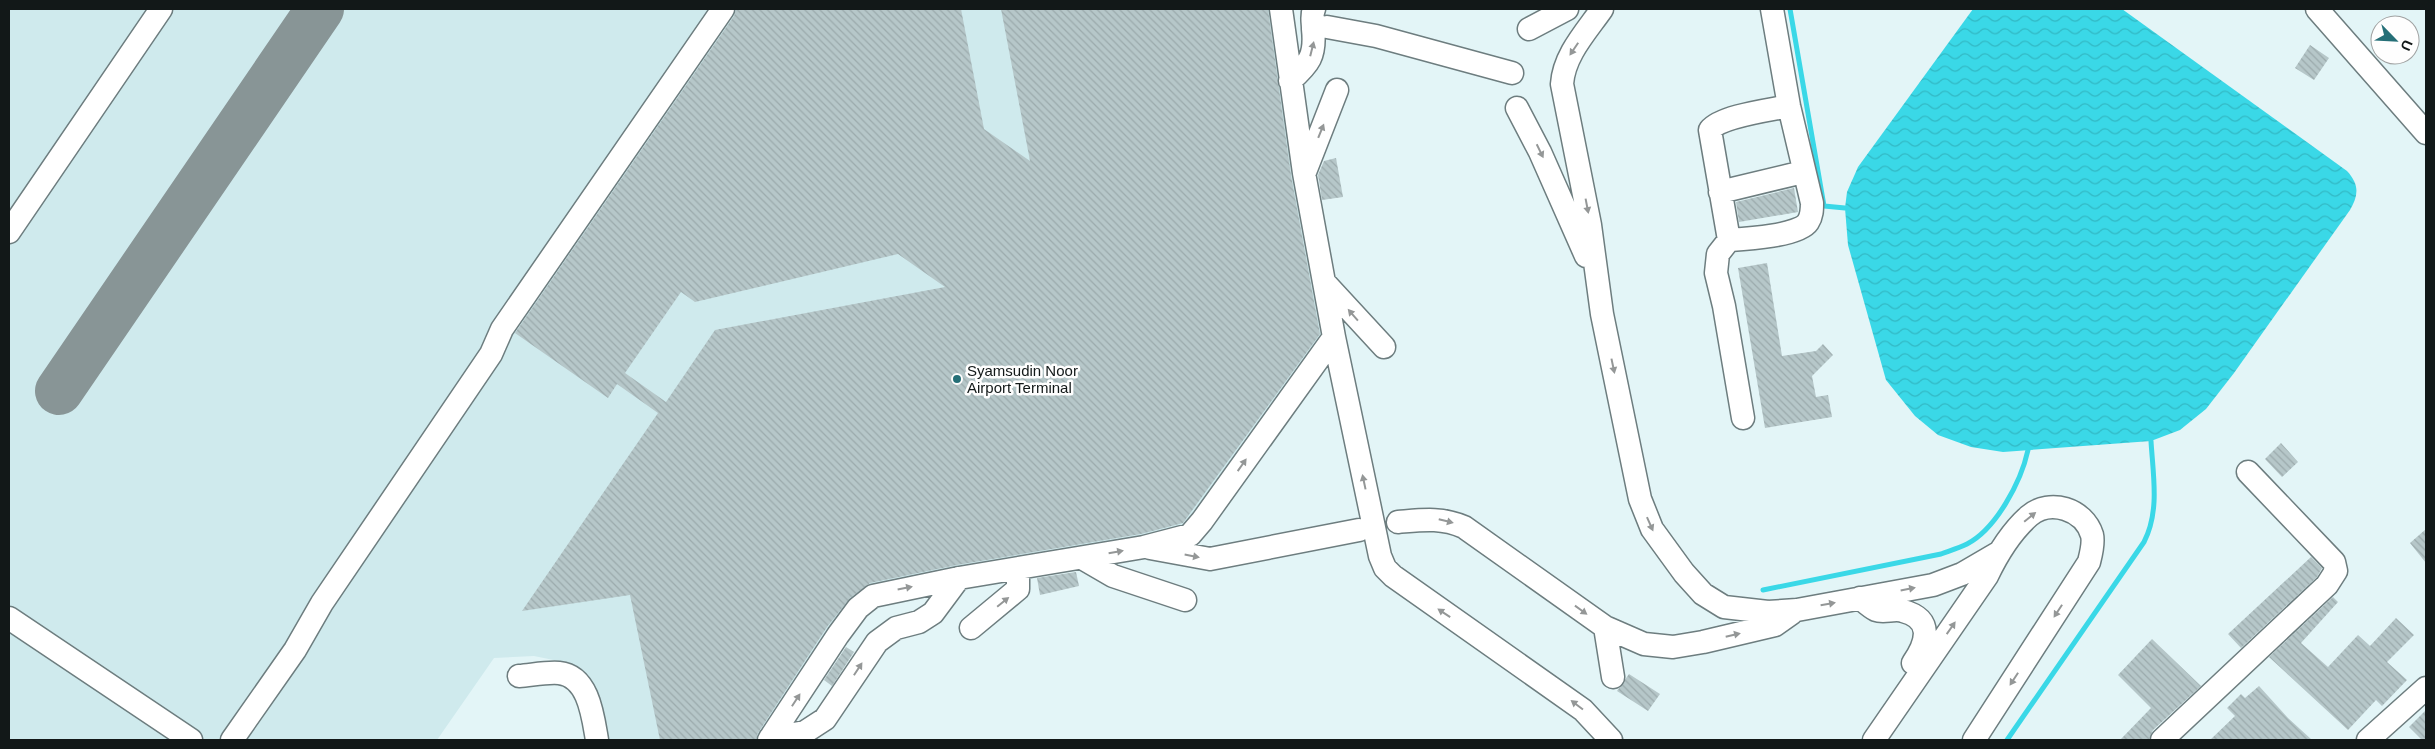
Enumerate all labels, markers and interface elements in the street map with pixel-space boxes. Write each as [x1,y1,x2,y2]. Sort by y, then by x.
north arrow [2370,15,2420,65]
text: U [2398,37,2416,53]
one-way arrow [1308,41,1316,56]
one-way arrow [1570,42,1579,56]
one-way arrow [1317,124,1325,138]
one-way arrow [1536,144,1544,158]
one-way arrow [1583,199,1591,215]
one-way arrow [1347,310,1359,322]
one-way arrow [1609,359,1617,374]
place label: Syamsudin Noor Airport Terminal [967,362,1078,396]
marker: Syamsudin Noor Airport Terminal [951,373,963,385]
one-way arrow [1237,458,1247,472]
one-way arrow [1360,474,1368,490]
one-way arrow [2024,512,2037,522]
one-way arrow [1439,517,1454,525]
one-way arrow [1646,517,1654,531]
one-way arrow [1109,547,1125,555]
one-way arrow [1184,552,1200,560]
one-way arrow [897,584,913,592]
one-way arrow [1900,585,1916,593]
one-way arrow [996,596,1009,607]
one-way arrow [1821,600,1836,608]
one-way arrow [2053,604,2063,618]
one-way arrow [1574,605,1588,615]
one-way arrow [1437,608,1451,618]
one-way arrow [1946,621,1956,635]
one-way arrow [1726,631,1741,639]
one-way arrow [853,662,863,676]
one-way arrow [2009,673,2019,686]
one-way arrow [791,693,801,706]
one-way arrow [1571,700,1584,711]

